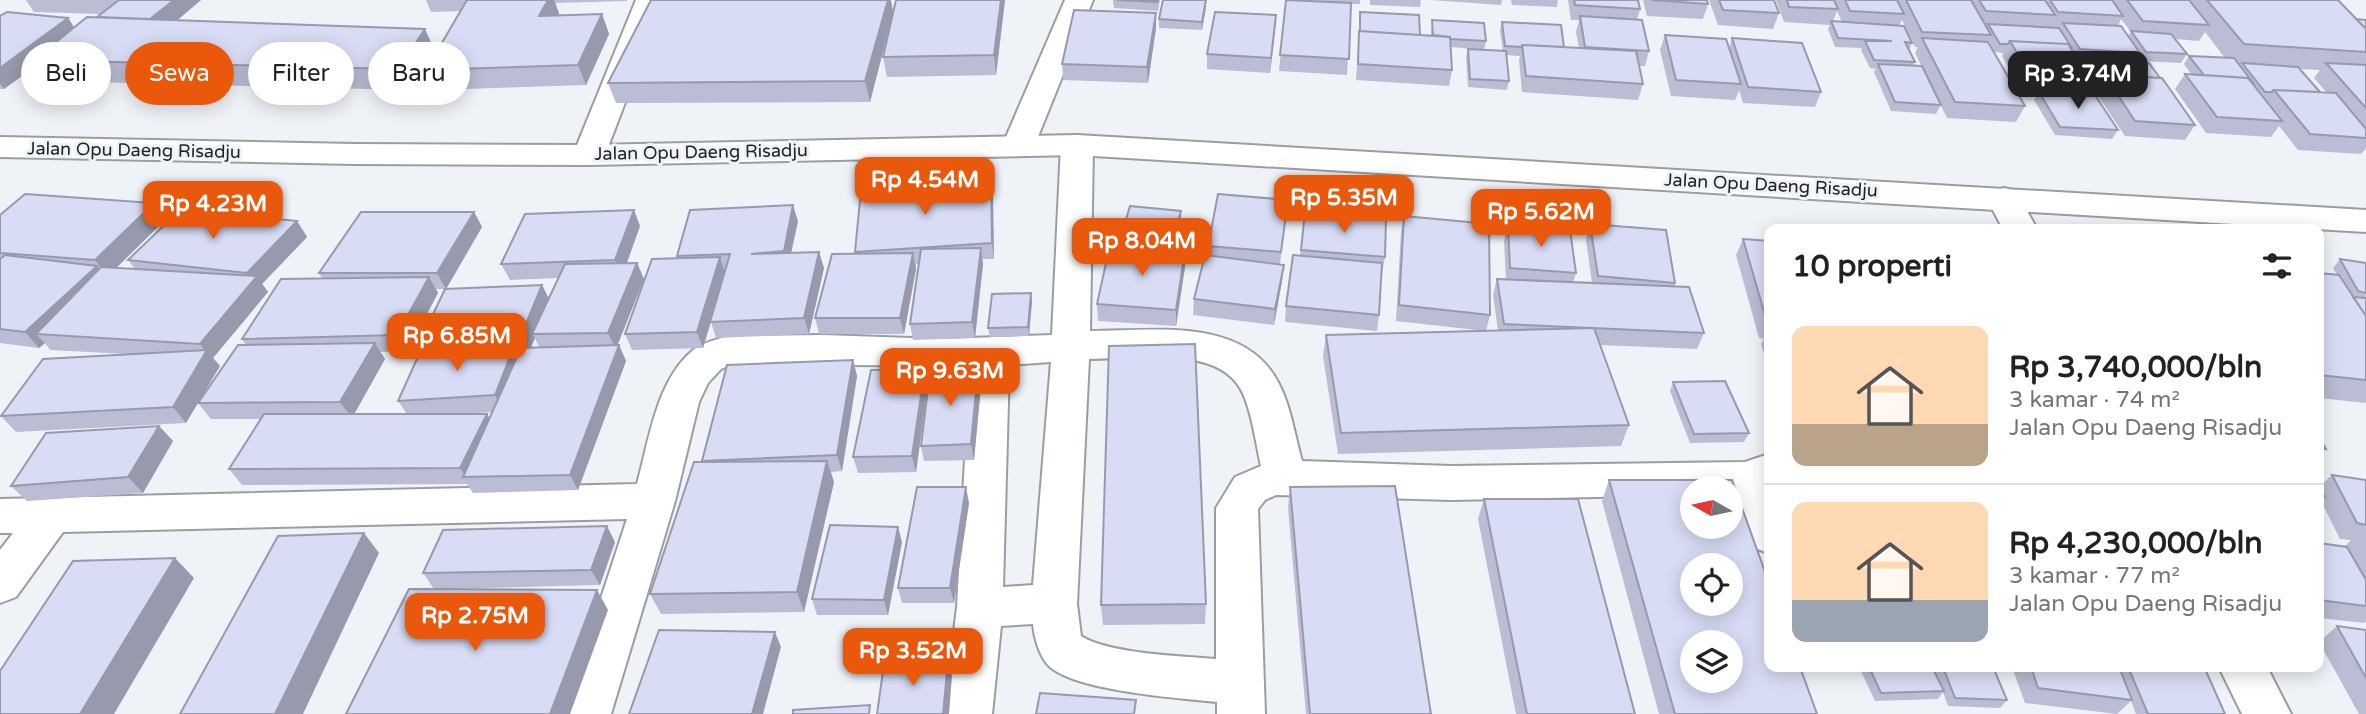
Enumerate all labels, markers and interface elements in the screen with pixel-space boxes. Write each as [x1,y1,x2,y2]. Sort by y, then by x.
chip: Beli [21,42,111,105]
chip: Sewa [125,42,234,105]
chip: Filter [248,42,354,105]
chip: Baru [368,42,470,105]
pin: Rp 3.74M [2006,52,2150,111]
text: Rp 3.74M [2024,60,2132,88]
street label: Jalan Opu Daeng Risadju [27,137,241,163]
street label: Jalan Opu Daeng Risadju [594,139,808,165]
pin: Rp 4.54M [853,158,997,217]
text: Rp 4.54M [871,166,979,194]
street label: Jalan Opu Daeng Risadju [1664,168,1878,202]
pin: Rp 5.35M [1272,176,1416,235]
pin: Rp 4.23M [141,182,285,241]
text: Rp 5.35M [1290,184,1398,212]
text: Rp 4.23M [159,190,267,218]
pin: Rp 5.62M [1469,190,1613,249]
text: Rp 5.62M [1487,198,1595,226]
pin: Rp 8.04M [1070,218,1214,278]
text: Rp 8.04M [1088,227,1196,255]
icon: filters [2258,247,2296,285]
text: 10 properti [1792,248,1952,285]
pin: Rp 6.85M [385,314,529,373]
text: Rp 6.85M [403,322,511,350]
pin: Rp 9.63M [878,348,1022,408]
text: Rp 3,740,000/bln [2009,349,2262,386]
icon: home [1848,354,1932,438]
text: Rp 9.63M [896,357,1004,385]
text: 3 kamar · 74 m² [2009,386,2180,414]
text: Jalan Opu Daeng Risadju [2009,414,2282,442]
north arrow [1680,476,1743,539]
map controls [1680,476,1743,693]
text: Rp 4,230,000/bln [2009,525,2263,562]
icon: home [1848,530,1932,614]
button: locate [1680,553,1743,616]
text: 3 kamar · 77 m² [2009,562,2180,590]
text: Jalan Opu Daeng Risadju [2009,590,2282,618]
pin: Rp 2.75M [403,594,547,653]
text: Rp 2.75M [421,602,529,630]
pin: Rp 3.52M [841,628,985,688]
button: layers [1680,630,1743,693]
text: Rp 3.52M [859,637,967,665]

